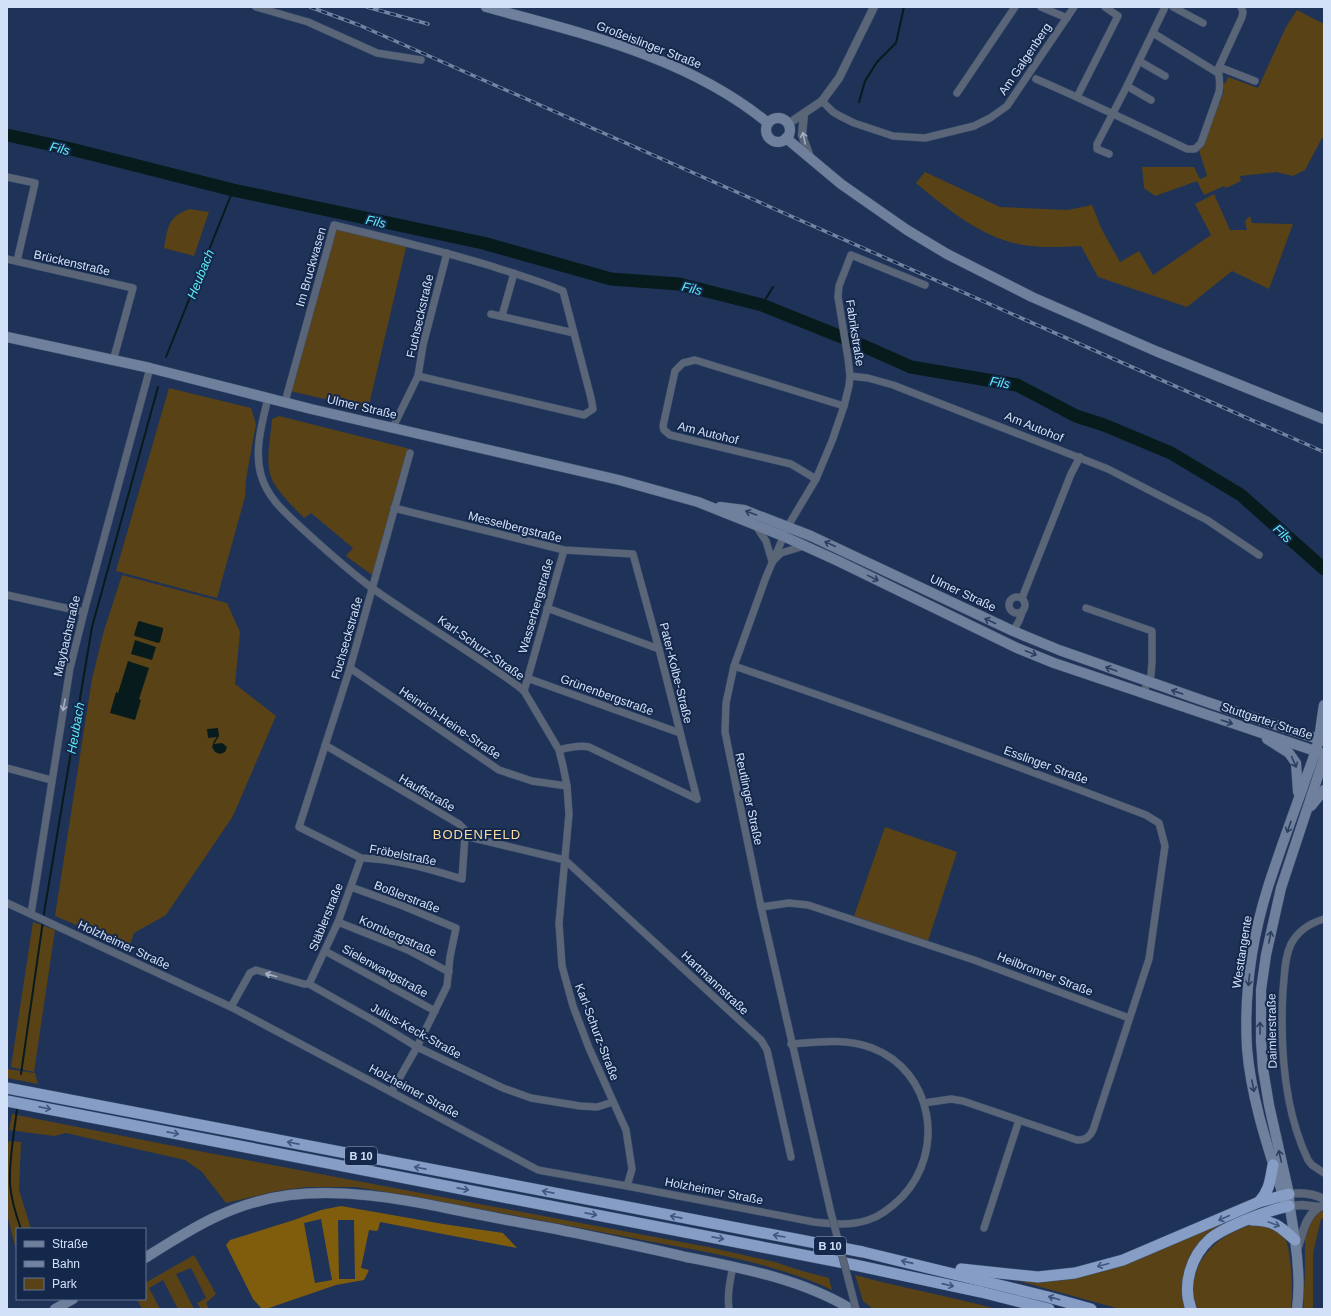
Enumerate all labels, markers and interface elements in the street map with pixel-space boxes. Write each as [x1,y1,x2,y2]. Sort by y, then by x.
street label: Großeislinger Straße [595,19,704,72]
street label: Am Galgenberg [996,20,1054,98]
one-way arrow [799,132,807,145]
water label: Fils [48,139,72,158]
water label: Fils [364,212,388,231]
street label: Im Bruckwasen [293,226,329,308]
street label: Brückenstraße [32,247,112,279]
water label: Heubach [184,247,217,301]
street label: Fuchseckstraße [404,273,436,359]
water label: Fils [680,279,704,298]
street label: Fabrikstraße [843,299,867,368]
water label: Fils [989,373,1012,392]
street label: Ulmer Straße [326,392,399,422]
street label: Am Autohof [1003,409,1066,445]
street label: Am Autohof [676,419,740,447]
street label: Messelbergstraße [467,509,564,545]
one-way arrow [745,509,758,516]
water label: Fils [1270,521,1296,546]
one-way arrow [824,540,836,547]
street label: Wasserbergstraße [516,557,556,655]
street label: Ulmer Straße [928,572,999,615]
one-way arrow [867,575,879,582]
street label: Maybachstraße [51,594,83,678]
street label: Fuchseckstraße [329,595,366,681]
street label: Karl-Schurz-Straße [435,613,527,683]
one-way arrow [985,617,997,624]
street label: Pater-Kolbe-Straße [657,621,695,725]
one-way arrow [1025,650,1037,658]
one-way arrow [1105,664,1117,672]
street label: Grünenbergstraße [559,672,656,718]
street label: Heinrich-Heine-Straße [397,684,504,762]
one-way arrow [1171,688,1184,695]
one-way arrow [60,698,68,711]
street label: Stuttgarter Straße [1219,700,1315,742]
water label: Heubach [64,701,87,755]
one-way arrow [1221,718,1233,726]
street label: Esslinger Straße [1002,743,1090,787]
street label: Reutlinger Straße [732,752,766,847]
one-way arrow [1290,756,1298,768]
street label: Hauffstraße [396,771,458,815]
one-way arrow [1284,821,1292,833]
district label: BODENFELD [433,827,521,842]
street label: Fröbelstraße [368,842,438,868]
street label: Boßlerstraße [372,878,442,916]
street label: Stäblerstraße [306,881,346,953]
street label: Kornbergstraße [357,913,439,959]
street label: Westtangente [1229,914,1255,990]
street label: Holzheimer Straße [76,918,173,973]
one-way arrow [1266,931,1274,944]
street label: Sielenwangstraße [340,942,431,1001]
street label: Hartmannstraße [679,948,752,1018]
street label: Heilbronner Straße [995,949,1095,999]
one-way arrow [265,971,278,978]
one-way arrow [1246,973,1253,986]
street label: Karl-Schurz-Straße [572,982,622,1083]
street label: Daimlerstraße [1264,993,1280,1069]
street label: Julius-Keck-Straße [368,1000,464,1062]
one-way arrow [1257,1022,1264,1035]
street label: Holzheimer Straße [367,1061,462,1121]
one-way arrow [1249,1079,1257,1092]
one-way arrow [38,1105,51,1113]
one-way arrow [166,1129,179,1137]
one-way arrow [287,1139,300,1147]
road number: B 10 [345,1147,377,1165]
one-way arrow [1276,1149,1284,1162]
one-way arrow [414,1163,427,1171]
street label: Holzheimer Straße [664,1175,765,1207]
one-way arrow [456,1185,469,1193]
one-way arrow [542,1188,555,1196]
one-way arrow [584,1210,597,1218]
one-way arrow [670,1212,683,1220]
one-way arrow [1218,1215,1230,1222]
one-way arrow [1267,1220,1279,1228]
legend [16,1228,146,1300]
one-way arrow [773,1231,786,1239]
one-way arrow [711,1235,724,1243]
text: Straße [52,1237,88,1251]
road number: B 10 [814,1237,846,1255]
text: Bahn [52,1257,80,1271]
one-way arrow [900,1258,913,1266]
one-way arrow [1097,1262,1110,1269]
text: Park [52,1277,78,1291]
one-way arrow [941,1281,954,1289]
one-way arrow [1048,1294,1061,1302]

